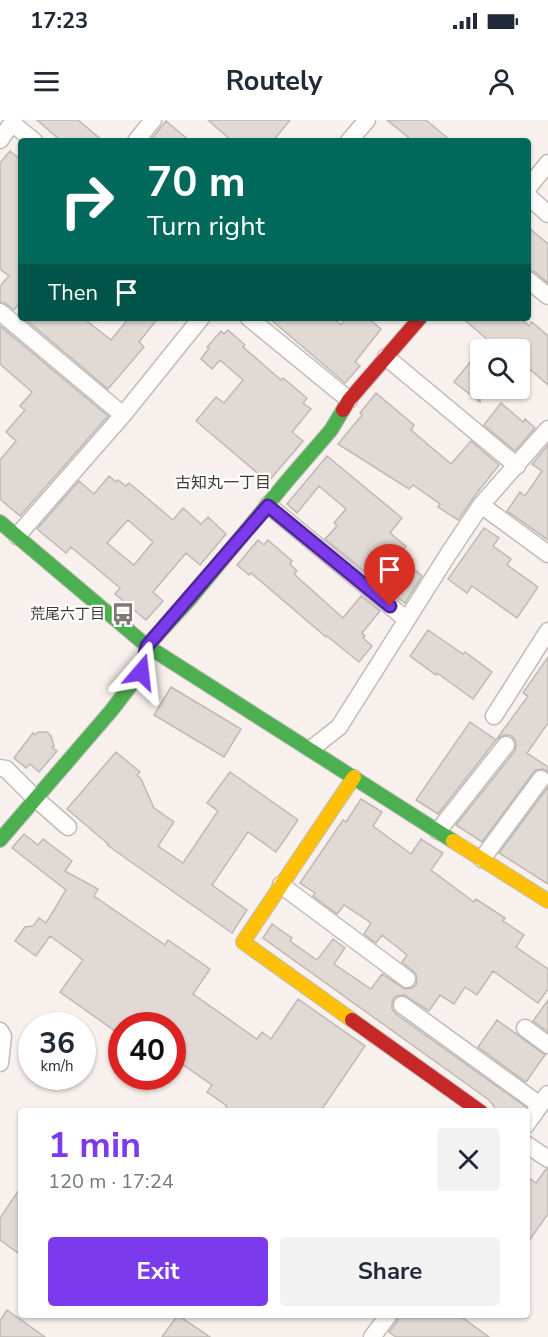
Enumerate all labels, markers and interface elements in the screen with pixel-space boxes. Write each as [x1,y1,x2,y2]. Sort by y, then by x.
text: 17:23 [30,6,88,36]
text: Routely [226,63,322,100]
icon: menu [30,65,63,98]
icon: person [485,65,518,98]
text: 70 m [147,154,246,211]
icon: right [48,162,126,240]
text: Turn right [147,208,265,245]
icon: arrive [110,276,143,309]
text: Then [48,278,98,308]
map controls [470,339,530,399]
button: search [470,339,530,399]
district label: 古知丸一丁目 [175,472,271,494]
pin [364,544,415,606]
icon: arrive [373,553,406,586]
bus stop icon: 荒尾六丁目 [110,601,136,627]
place label: 荒尾六丁目 [30,604,105,624]
position arrow [109,640,173,704]
speed limit sign: 40 [108,1012,186,1090]
text: 36 [39,1023,75,1064]
text: km/h [40,1056,74,1076]
text: 1 min [48,1121,141,1170]
button: close [437,1128,500,1191]
text: 120 m · 17:24 [48,1168,174,1195]
button: Exit [48,1237,268,1306]
button: Share [280,1237,500,1306]

